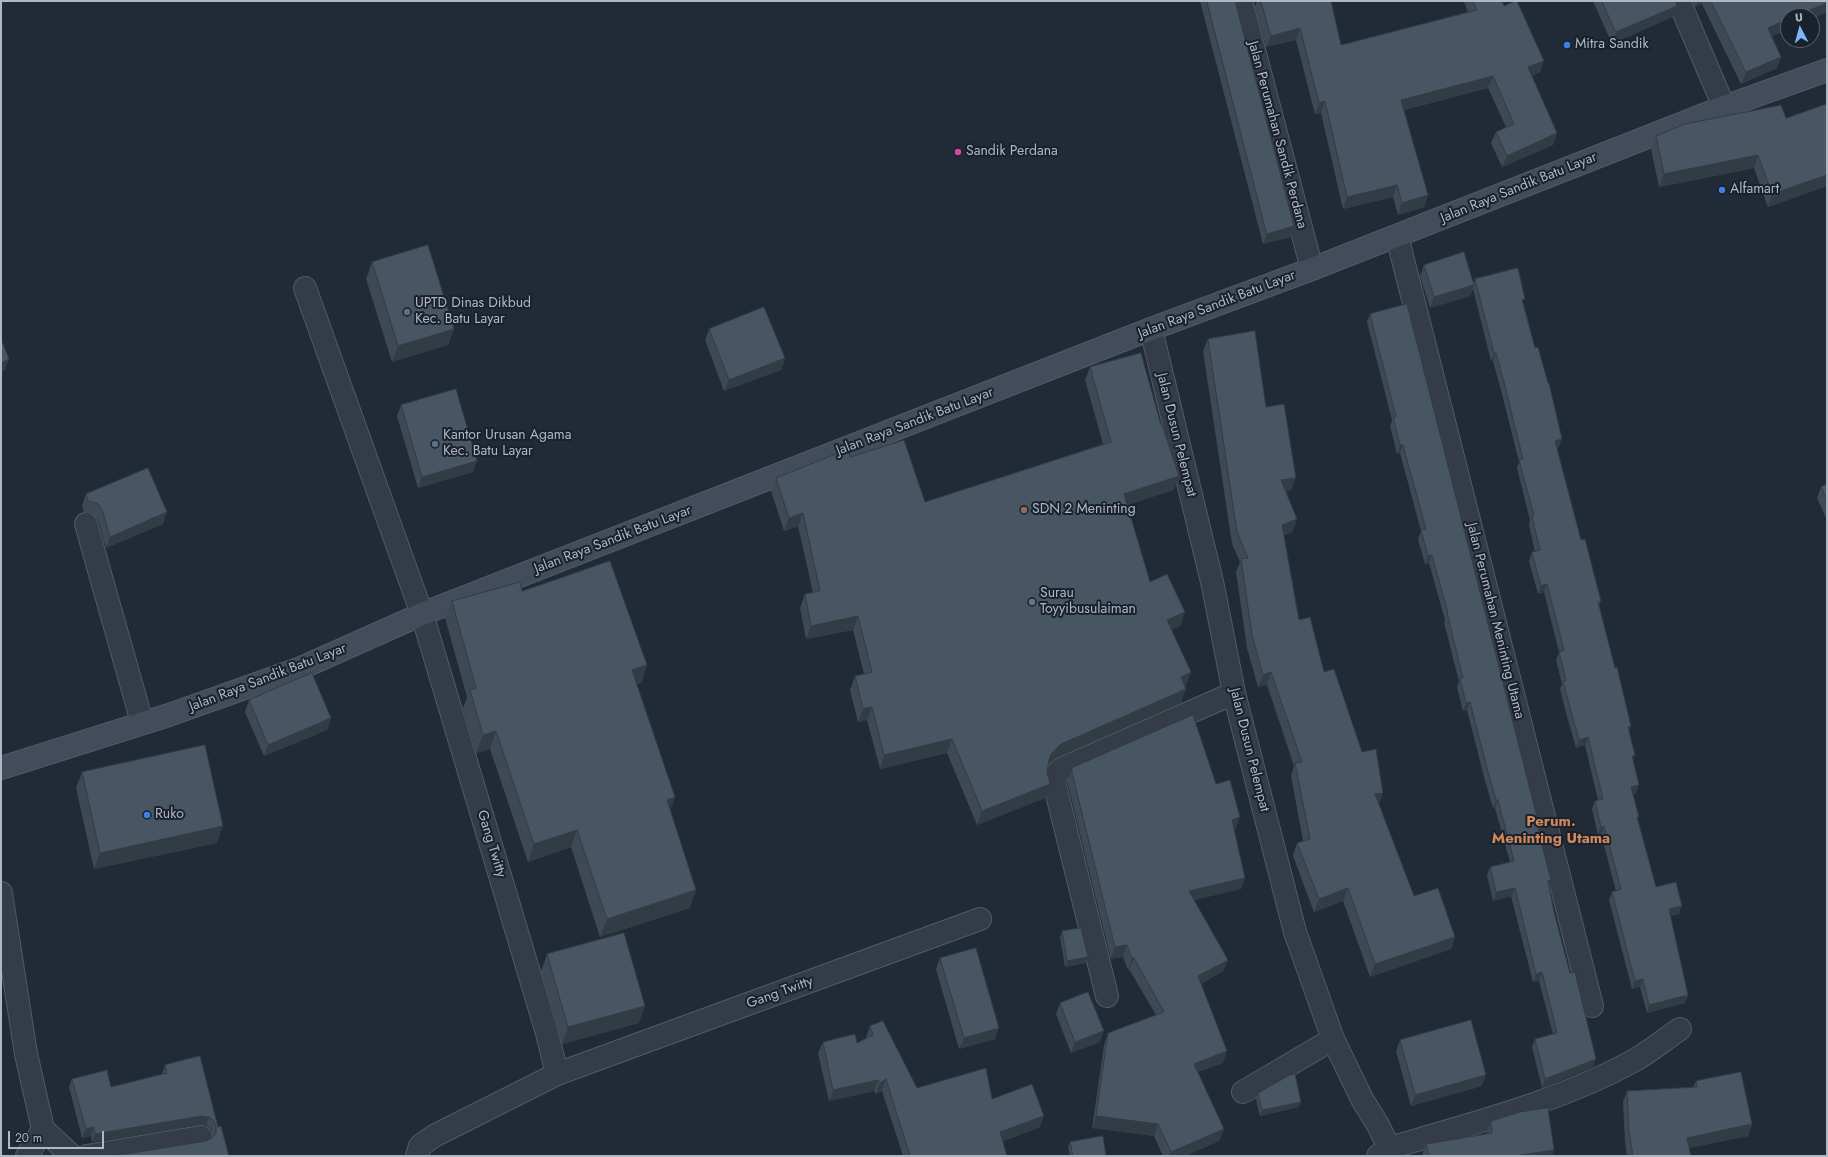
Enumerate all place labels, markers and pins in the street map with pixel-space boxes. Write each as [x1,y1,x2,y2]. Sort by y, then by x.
place label: Mitra Sandik [1575,37,1649,53]
marker: Mitra Sandik [1562,40,1572,50]
place label: Sandik Perdana [966,144,1058,160]
marker: Sandik Perdana [953,147,963,157]
place label: Alfamart [1730,182,1779,198]
marker: Alfamart [1717,185,1727,195]
place label: UPTD Dinas Dikbud Kec. Batu Layar [415,296,531,328]
marker: UPTD Dinas Dikbud Kec. Batu Layar [402,307,412,317]
place label: Kantor Urusan Agama Kec. Batu Layar [443,428,571,460]
marker: Kantor Urusan Agama Kec. Batu Layar [430,439,440,449]
place label: SDN 2 Meninting [1032,502,1136,518]
marker: SDN 2 Meninting [1019,505,1029,515]
place label: Surau Toyyibusulaiman [1040,586,1136,618]
marker: Surau Toyyibusulaiman [1027,597,1037,607]
place label: Ruko [155,807,184,823]
marker: Ruko [142,810,152,820]

